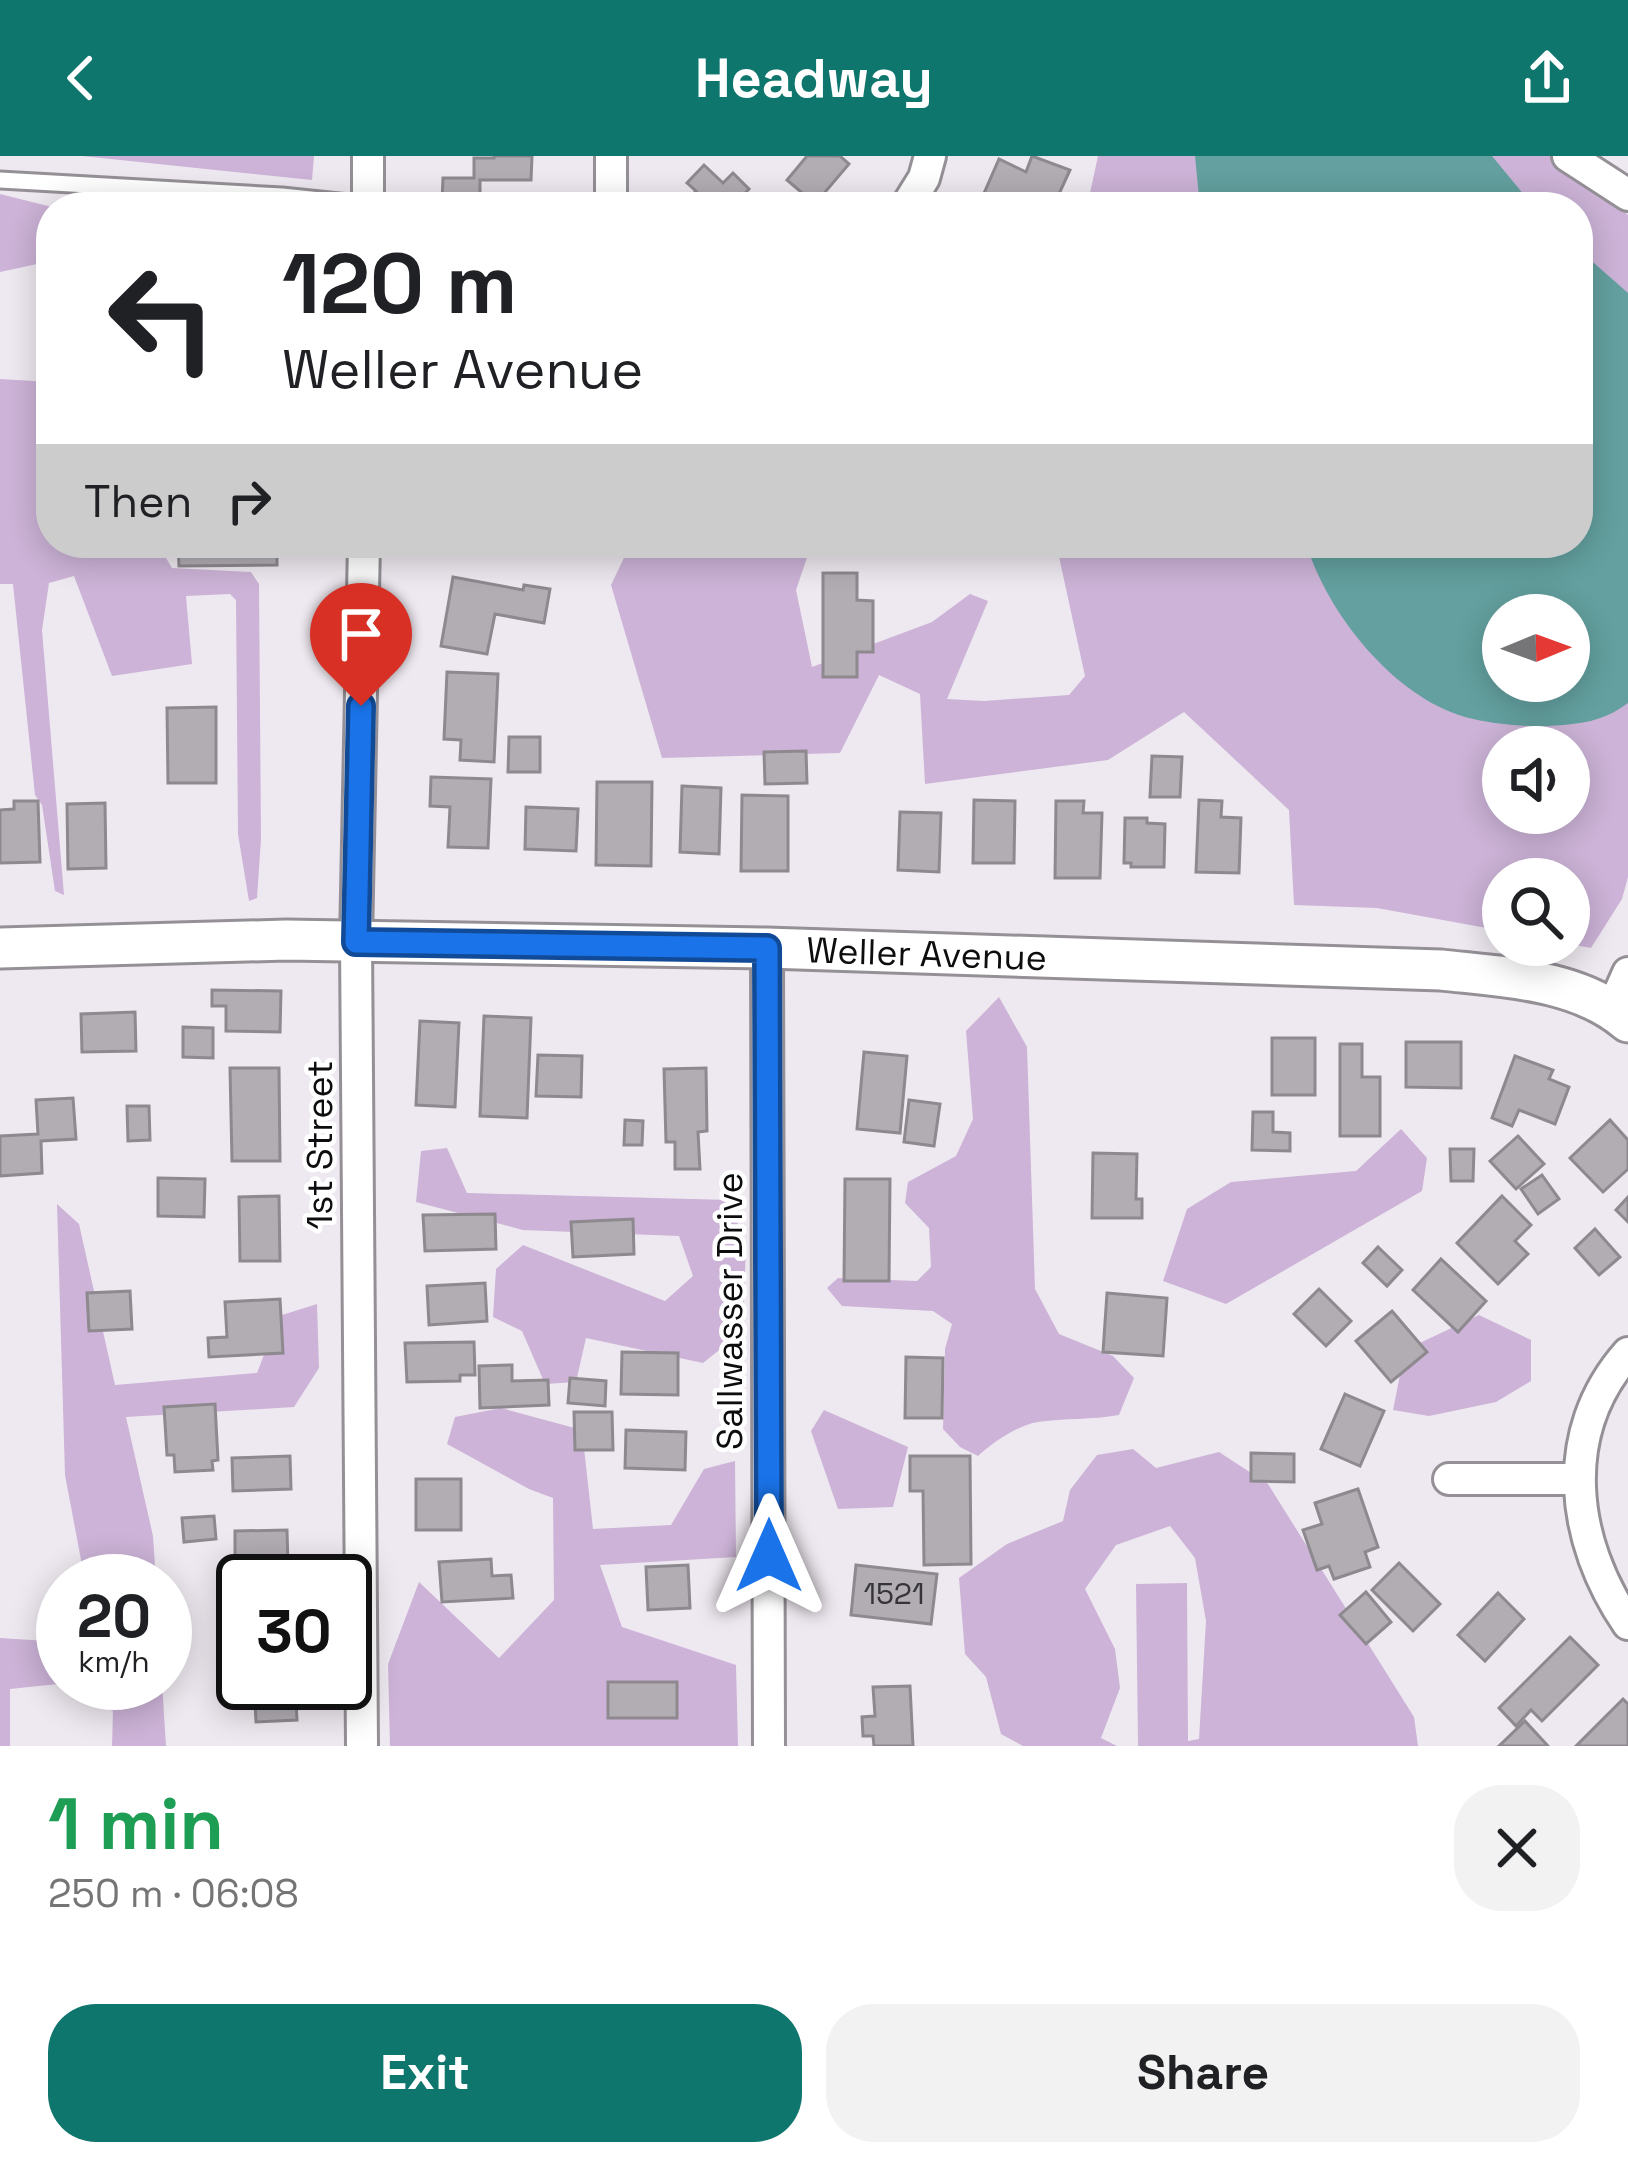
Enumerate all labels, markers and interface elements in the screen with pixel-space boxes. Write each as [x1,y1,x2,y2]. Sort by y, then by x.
text: Headway [695,44,933,113]
icon: back [48,45,114,111]
icon: share [1514,45,1580,111]
text: 120 m [282,230,517,338]
icon: left [84,240,240,396]
text: Weller Avenue [282,335,643,404]
icon: right [216,468,282,534]
text: Then [84,473,192,530]
pin [310,583,412,706]
north arrow [1482,594,1590,702]
map controls [1482,594,1590,966]
icon: arrive [328,601,394,667]
button: sound [1482,726,1590,834]
button: search [1482,858,1590,966]
street label: Weller Avenue [806,927,1048,981]
street label: 1st Street [297,1060,343,1230]
street label: Sallwasser Drive [707,1172,753,1450]
position arrow [706,1493,832,1619]
speed limit sign: 30 [216,1554,372,1710]
house number: 1521 [864,1574,924,1613]
text: 20 [77,1578,151,1655]
text: km/h [78,1642,150,1681]
text: 1 min [48,1778,224,1870]
button: close [1454,1785,1580,1911]
text: 250 m · 06:08 [48,1869,299,1918]
button: Exit [48,2004,802,2142]
button: Share [826,2004,1580,2142]

